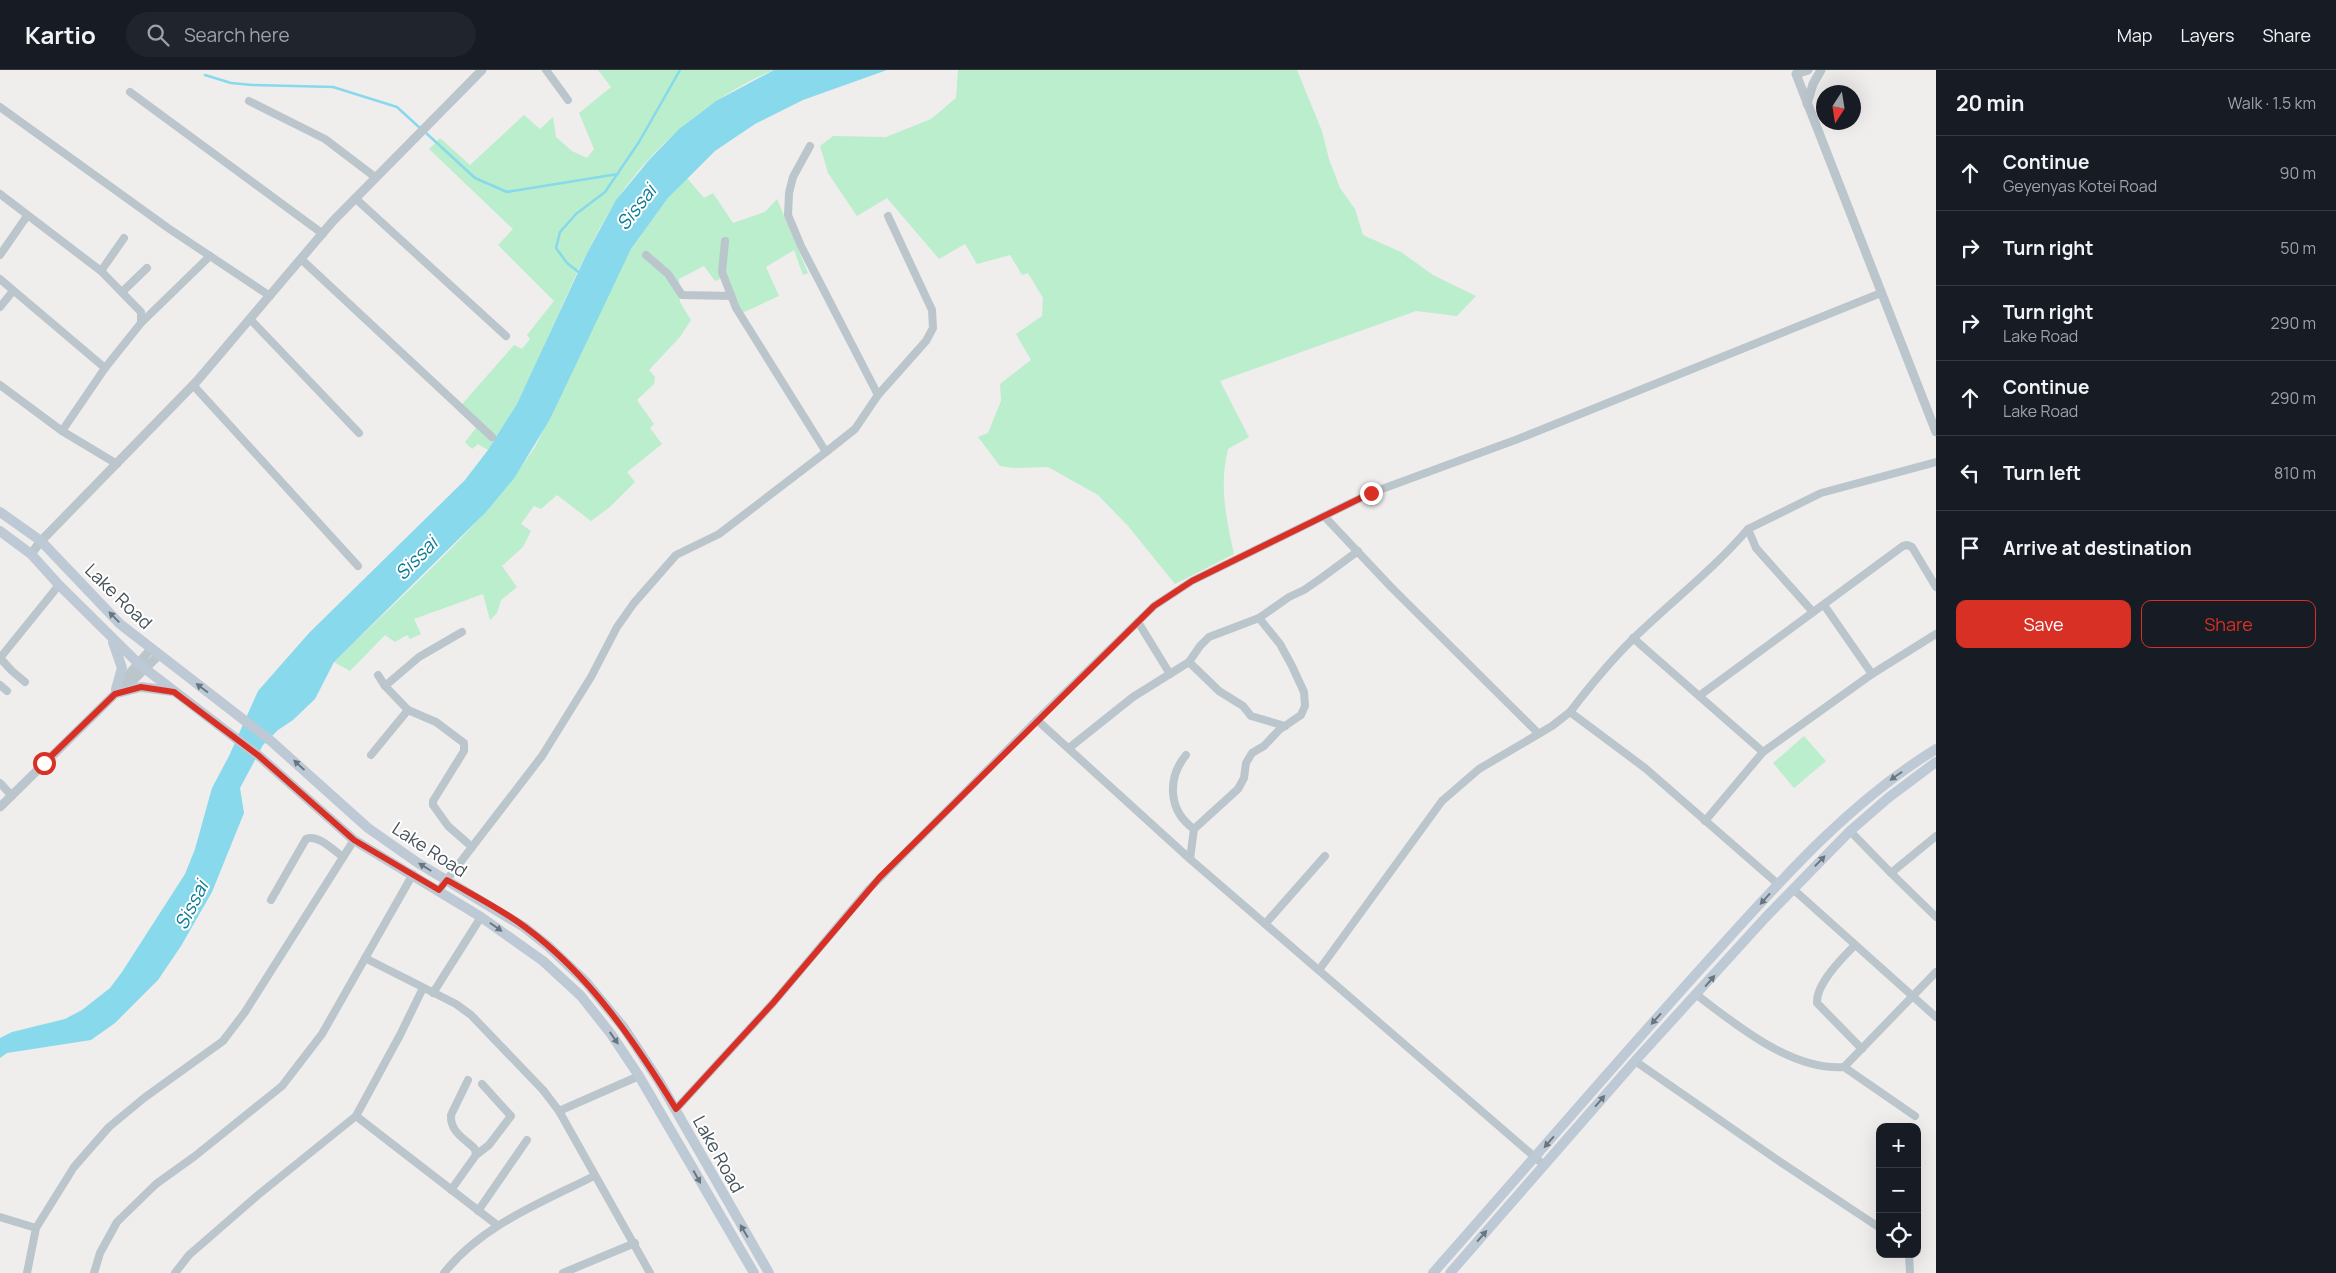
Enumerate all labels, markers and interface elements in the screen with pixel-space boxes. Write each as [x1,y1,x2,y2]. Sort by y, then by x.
search box [126,12,476,57]
text: Kartio [25,18,96,51]
icon: search [144,21,172,49]
text: Search here [184,22,290,48]
text: Map [2117,23,2152,47]
text: Layers [2180,23,2234,47]
text: Share [2262,23,2311,47]
north arrow [1816,85,1861,130]
text: 20 min [1956,89,2024,117]
text: Walk · 1.5 km [2228,92,2316,114]
text: Continue [2003,149,2089,175]
icon: ahead [1956,159,1984,187]
text: 90 m [2280,162,2316,184]
text: Geyenyas Kotei Road [2003,175,2157,197]
water label: Sissai [610,177,664,235]
icon: right [1956,234,1984,262]
text: Turn right [2003,235,2093,261]
text: 50 m [2280,237,2316,259]
text: Turn right [2003,299,2093,325]
icon: right [1956,309,1984,337]
text: 290 m [2270,312,2316,334]
text: Lake Road [2003,325,2078,347]
text: Continue [2003,374,2089,400]
icon: ahead [1956,384,1984,412]
text: 290 m [2270,387,2316,409]
text: Lake Road [2003,400,2078,422]
icon: left [1956,459,1984,487]
text: Turn left [2003,460,2081,486]
text: 810 m [2274,462,2316,484]
route end [1360,482,1383,505]
water label: Sissai [389,529,445,585]
icon: arrive [1956,534,1984,562]
text: Arrive at destination [2003,535,2192,561]
street label: Lake Road [80,558,158,634]
button: Save [1956,600,2131,648]
button: Share [2141,600,2316,648]
one-way arrow [108,612,120,624]
one-way arrow [195,683,209,693]
route start [33,752,56,775]
one-way arrow [293,759,305,771]
one-way arrow [1889,771,1903,781]
street label: Lake Road [388,816,472,882]
one-way arrow [1814,856,1826,868]
one-way arrow [418,862,431,871]
water label: Sissai [168,874,215,934]
one-way arrow [1759,892,1771,904]
one-way arrow [490,922,503,932]
one-way arrow [1704,975,1716,987]
one-way arrow [1650,1013,1661,1026]
one-way arrow [609,1032,619,1045]
one-way arrow [1595,1094,1606,1107]
street label: Lake Road [688,1111,750,1197]
map controls [1876,1123,1921,1258]
button: + [1876,1123,1921,1168]
one-way arrow [1543,1135,1554,1148]
button: − [1876,1168,1921,1213]
one-way arrow [693,1171,702,1184]
button: locate [1876,1213,1921,1258]
one-way arrow [740,1225,749,1238]
one-way arrow [1476,1231,1488,1243]

